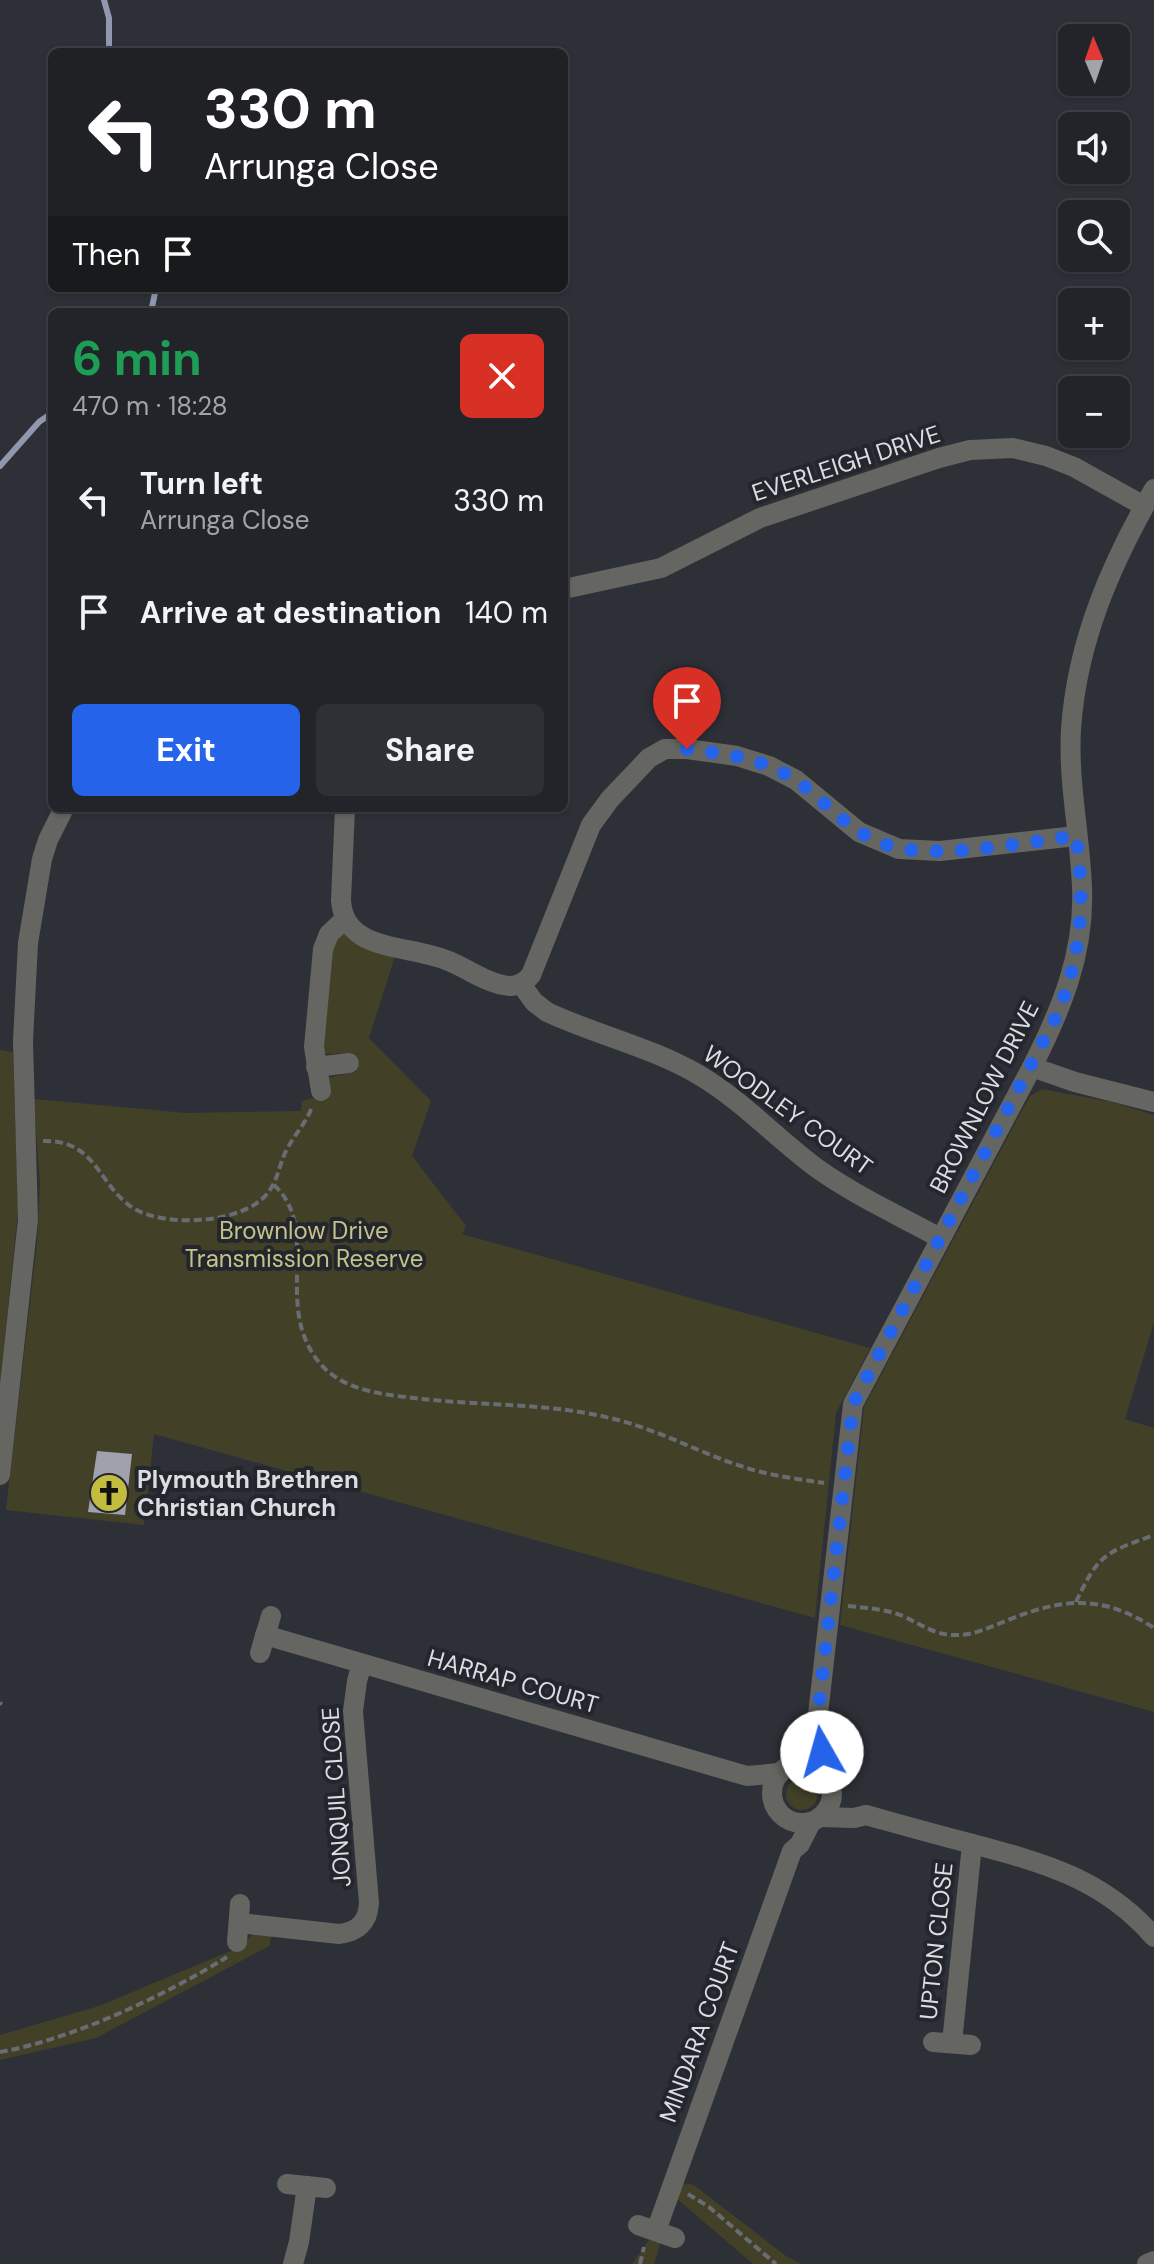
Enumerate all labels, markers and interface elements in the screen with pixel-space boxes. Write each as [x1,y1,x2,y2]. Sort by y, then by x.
north arrow [1058,24,1130,96]
map controls [1058,24,1130,448]
text: 330 m [204,72,377,145]
icon: left [72,80,176,184]
button: sound [1058,112,1130,184]
text: Arrunga Close [204,143,439,190]
button: search [1058,200,1130,272]
icon: arrive [156,232,200,276]
text: Then [72,235,140,274]
button: + [1058,288,1130,360]
text: 6 min [72,327,202,390]
button: close [460,334,544,418]
button: − [1058,376,1130,448]
text: 470 m · 18:28 [72,389,228,423]
street label: EVERLEIGH DRIVE [748,418,944,508]
text: Turn left [140,464,263,503]
icon: left [72,478,116,522]
text: 330 m [453,481,544,520]
text: Arrunga Close [140,503,310,537]
icon: arrive [72,590,116,634]
text: Arrive at destination [140,593,441,632]
text: 140 m [465,593,548,632]
pin [653,667,721,749]
icon: arrive [665,679,709,723]
button: Exit [72,704,300,796]
button: Share [316,704,544,796]
street label: BROWNLOW DRIVE [922,996,1046,1198]
street label: WOODLEY COURT [697,1038,879,1182]
park label: Brownlow Drive Transmission Reserve [185,1215,423,1274]
place label: Plymouth Brethren Christian Church [137,1464,359,1523]
church icon: Plymouth Brethren Christian Church [88,1472,130,1514]
street label: HARRAP COURT [424,1642,602,1720]
street label: JONQUIL CLOSE [314,1706,358,1888]
position arrow [780,1710,864,1794]
street label: UPTON CLOSE [912,1861,960,2021]
street label: MINDARA COURT [652,1938,746,2126]

